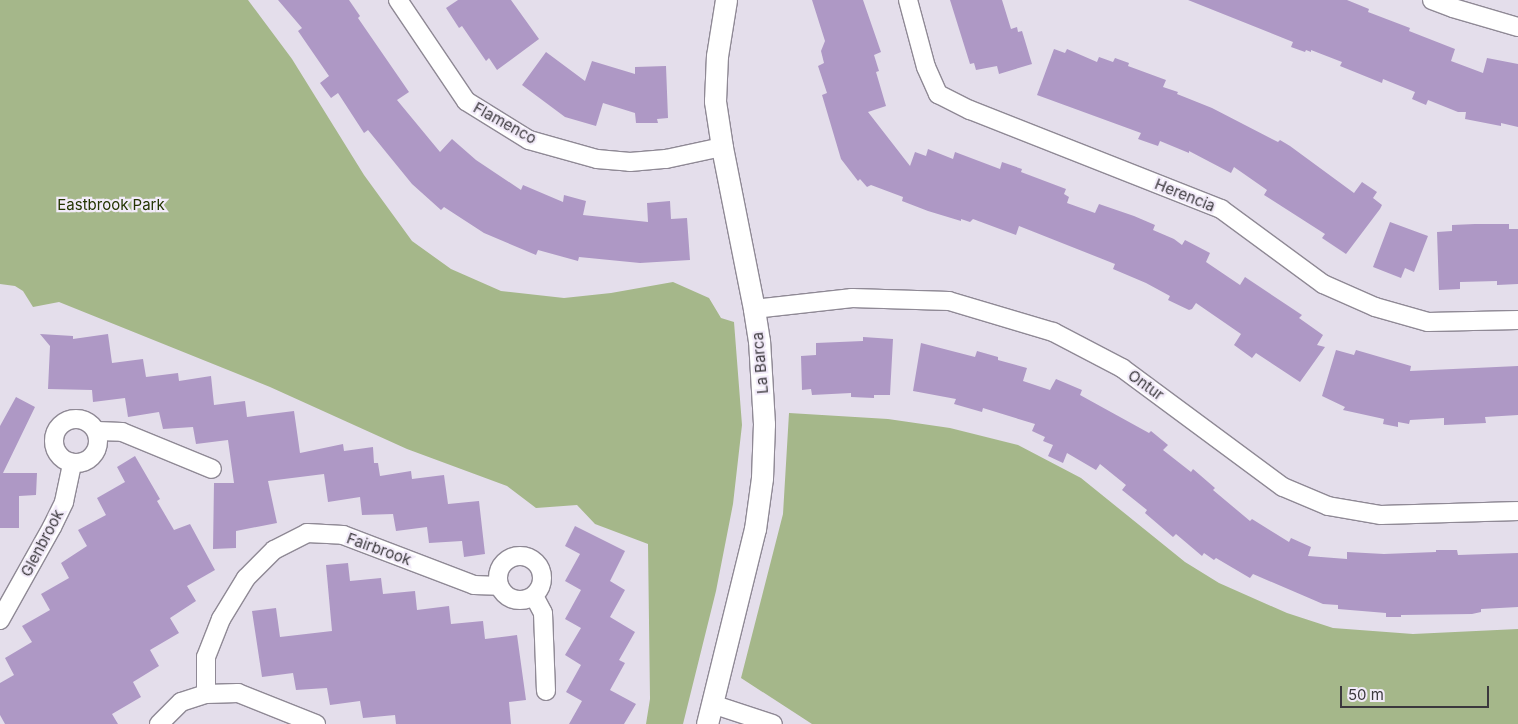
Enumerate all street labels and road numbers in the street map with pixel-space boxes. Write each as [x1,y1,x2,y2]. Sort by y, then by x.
street label: Flamenco [470,98,540,148]
street label: Herencia [1152,175,1218,215]
street label: La Barca [748,331,772,395]
street label: Ontur [1125,366,1167,404]
street label: Glenbrook [17,506,67,580]
street label: Fairbrook [344,529,414,569]

